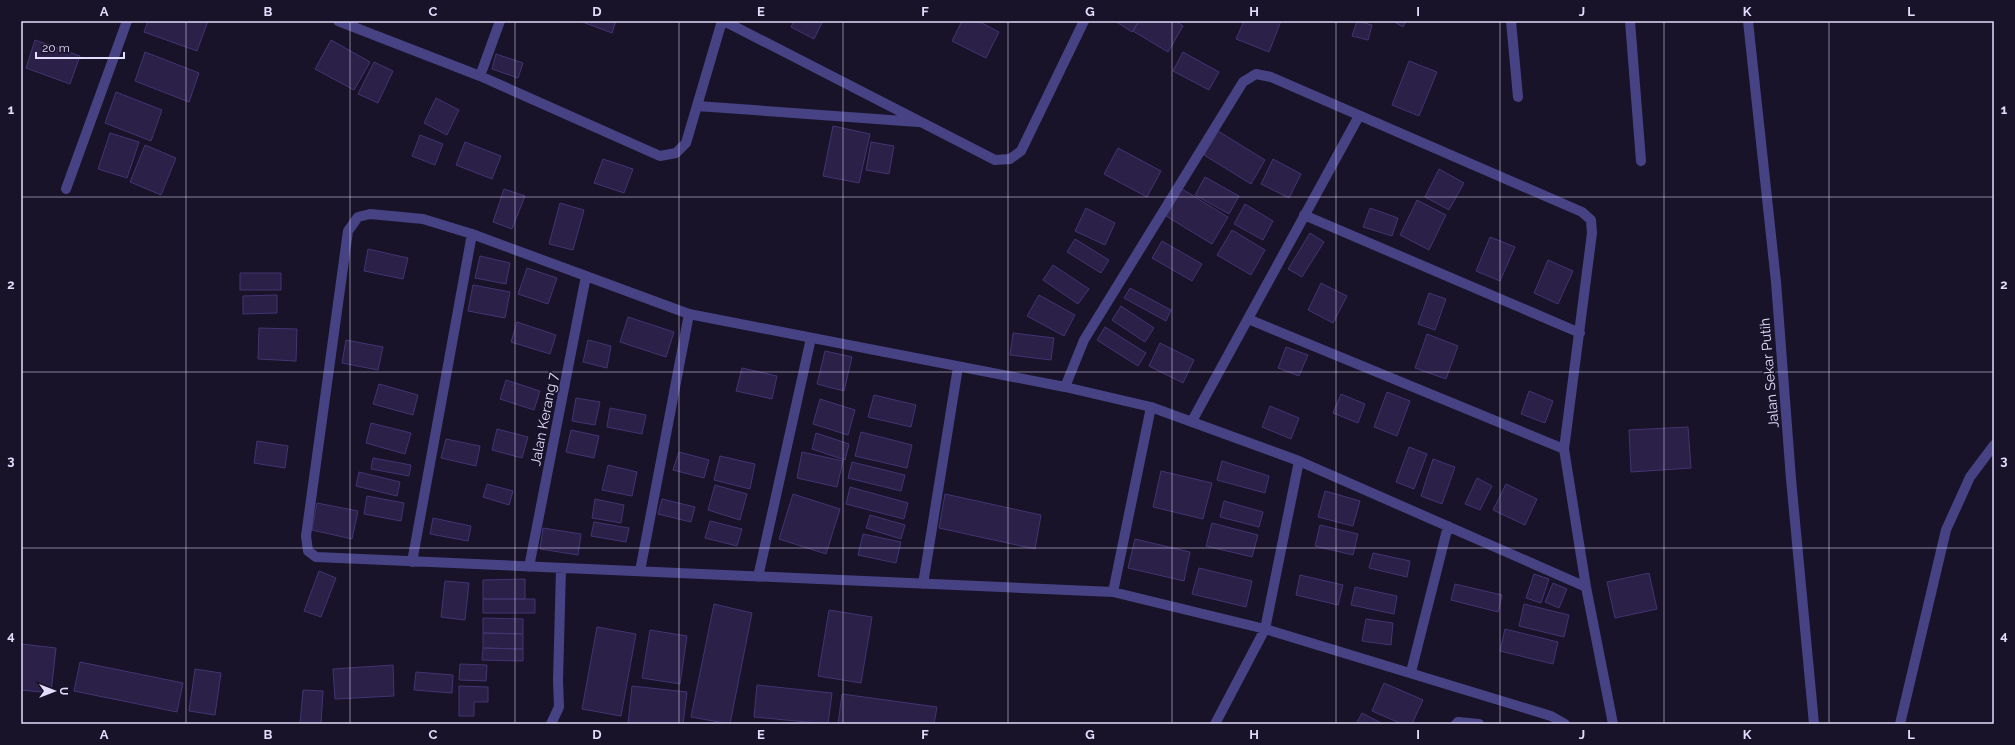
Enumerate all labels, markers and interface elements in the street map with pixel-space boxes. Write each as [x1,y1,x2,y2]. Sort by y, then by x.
text: A [100,4,109,19]
text: B [264,4,273,19]
text: C [429,4,438,19]
text: D [592,4,602,19]
text: E [757,4,765,19]
text: F [921,4,929,19]
text: G [1085,4,1095,19]
text: H [1249,4,1259,19]
text: I [1416,4,1420,19]
text: J [1579,4,1585,19]
text: K [1743,4,1752,19]
text: L [1907,4,1915,19]
scale bar [36,34,124,60]
text: 20 m [42,41,70,55]
text: 1 [8,102,15,117]
text: 1 [2001,102,2008,117]
text: 2 [7,277,15,292]
text: 2 [2000,277,2008,292]
street label: Jalan Sekar Putih [1756,317,1782,429]
street label: Jalan Kerang 7 [527,371,561,467]
text: 3 [7,453,15,468]
text: 3 [2000,453,2008,468]
text: 4 [7,628,15,643]
text: 4 [2000,628,2008,643]
north arrow [34,671,74,711]
text: U [57,687,70,695]
text: A [100,727,109,742]
text: B [264,727,273,742]
text: C [429,727,438,742]
text: D [592,727,602,742]
text: E [757,727,765,742]
text: F [921,727,929,742]
text: G [1085,727,1095,742]
text: H [1249,727,1259,742]
text: I [1416,727,1420,742]
text: J [1579,727,1585,742]
text: K [1743,727,1752,742]
text: L [1907,727,1915,742]

